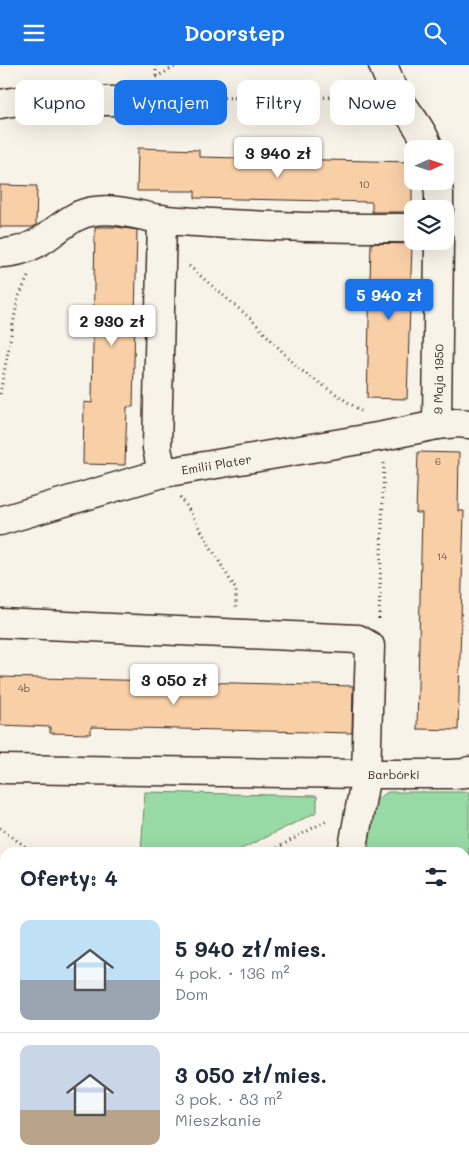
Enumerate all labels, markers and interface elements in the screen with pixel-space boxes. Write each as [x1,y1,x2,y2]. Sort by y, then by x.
text: Doorstep [184,18,285,47]
icon: menu [20,19,48,47]
icon: search [421,19,449,47]
chip: Kupno [15,80,104,125]
chip: Wynajem [114,80,227,125]
chip: Filtry [237,80,320,125]
chip: Nowe [330,80,415,125]
pin: 3 940 zł [226,137,330,179]
north arrow [404,140,454,190]
map controls [404,140,454,250]
text: 3 940 zł [245,142,311,163]
house number: 10 [359,177,369,191]
button: layers [404,200,454,250]
pin: 5 940 zł [337,279,441,321]
text: 5 940 zł [356,284,422,305]
pin: 2 930 zł [60,305,164,347]
text: 2 930 zł [80,310,144,331]
street label: 9 Maja 1950 [429,343,447,414]
street label: Emilii Plater [180,450,253,478]
house number: 6 [435,454,441,468]
house number: 14 [437,549,447,563]
pin: 3 050 zł [122,663,226,706]
text: 3 050 zł [141,669,207,690]
house number: 4b [18,681,30,695]
street label: Barbórki [368,766,420,782]
icon: filters [422,863,450,891]
text: Oferty: 4 [20,864,118,891]
text: 5 940 zł/mies. [175,935,327,962]
icon: home [60,940,120,1000]
text: 4 pok. · 136 m² [175,962,289,983]
text: Dom [175,983,208,1004]
text: 3 050 zł/mies. [175,1061,327,1088]
icon: home [60,1065,120,1125]
text: 3 pok. · 83 m² [175,1088,282,1109]
text: Mieszkanie [175,1109,261,1130]

